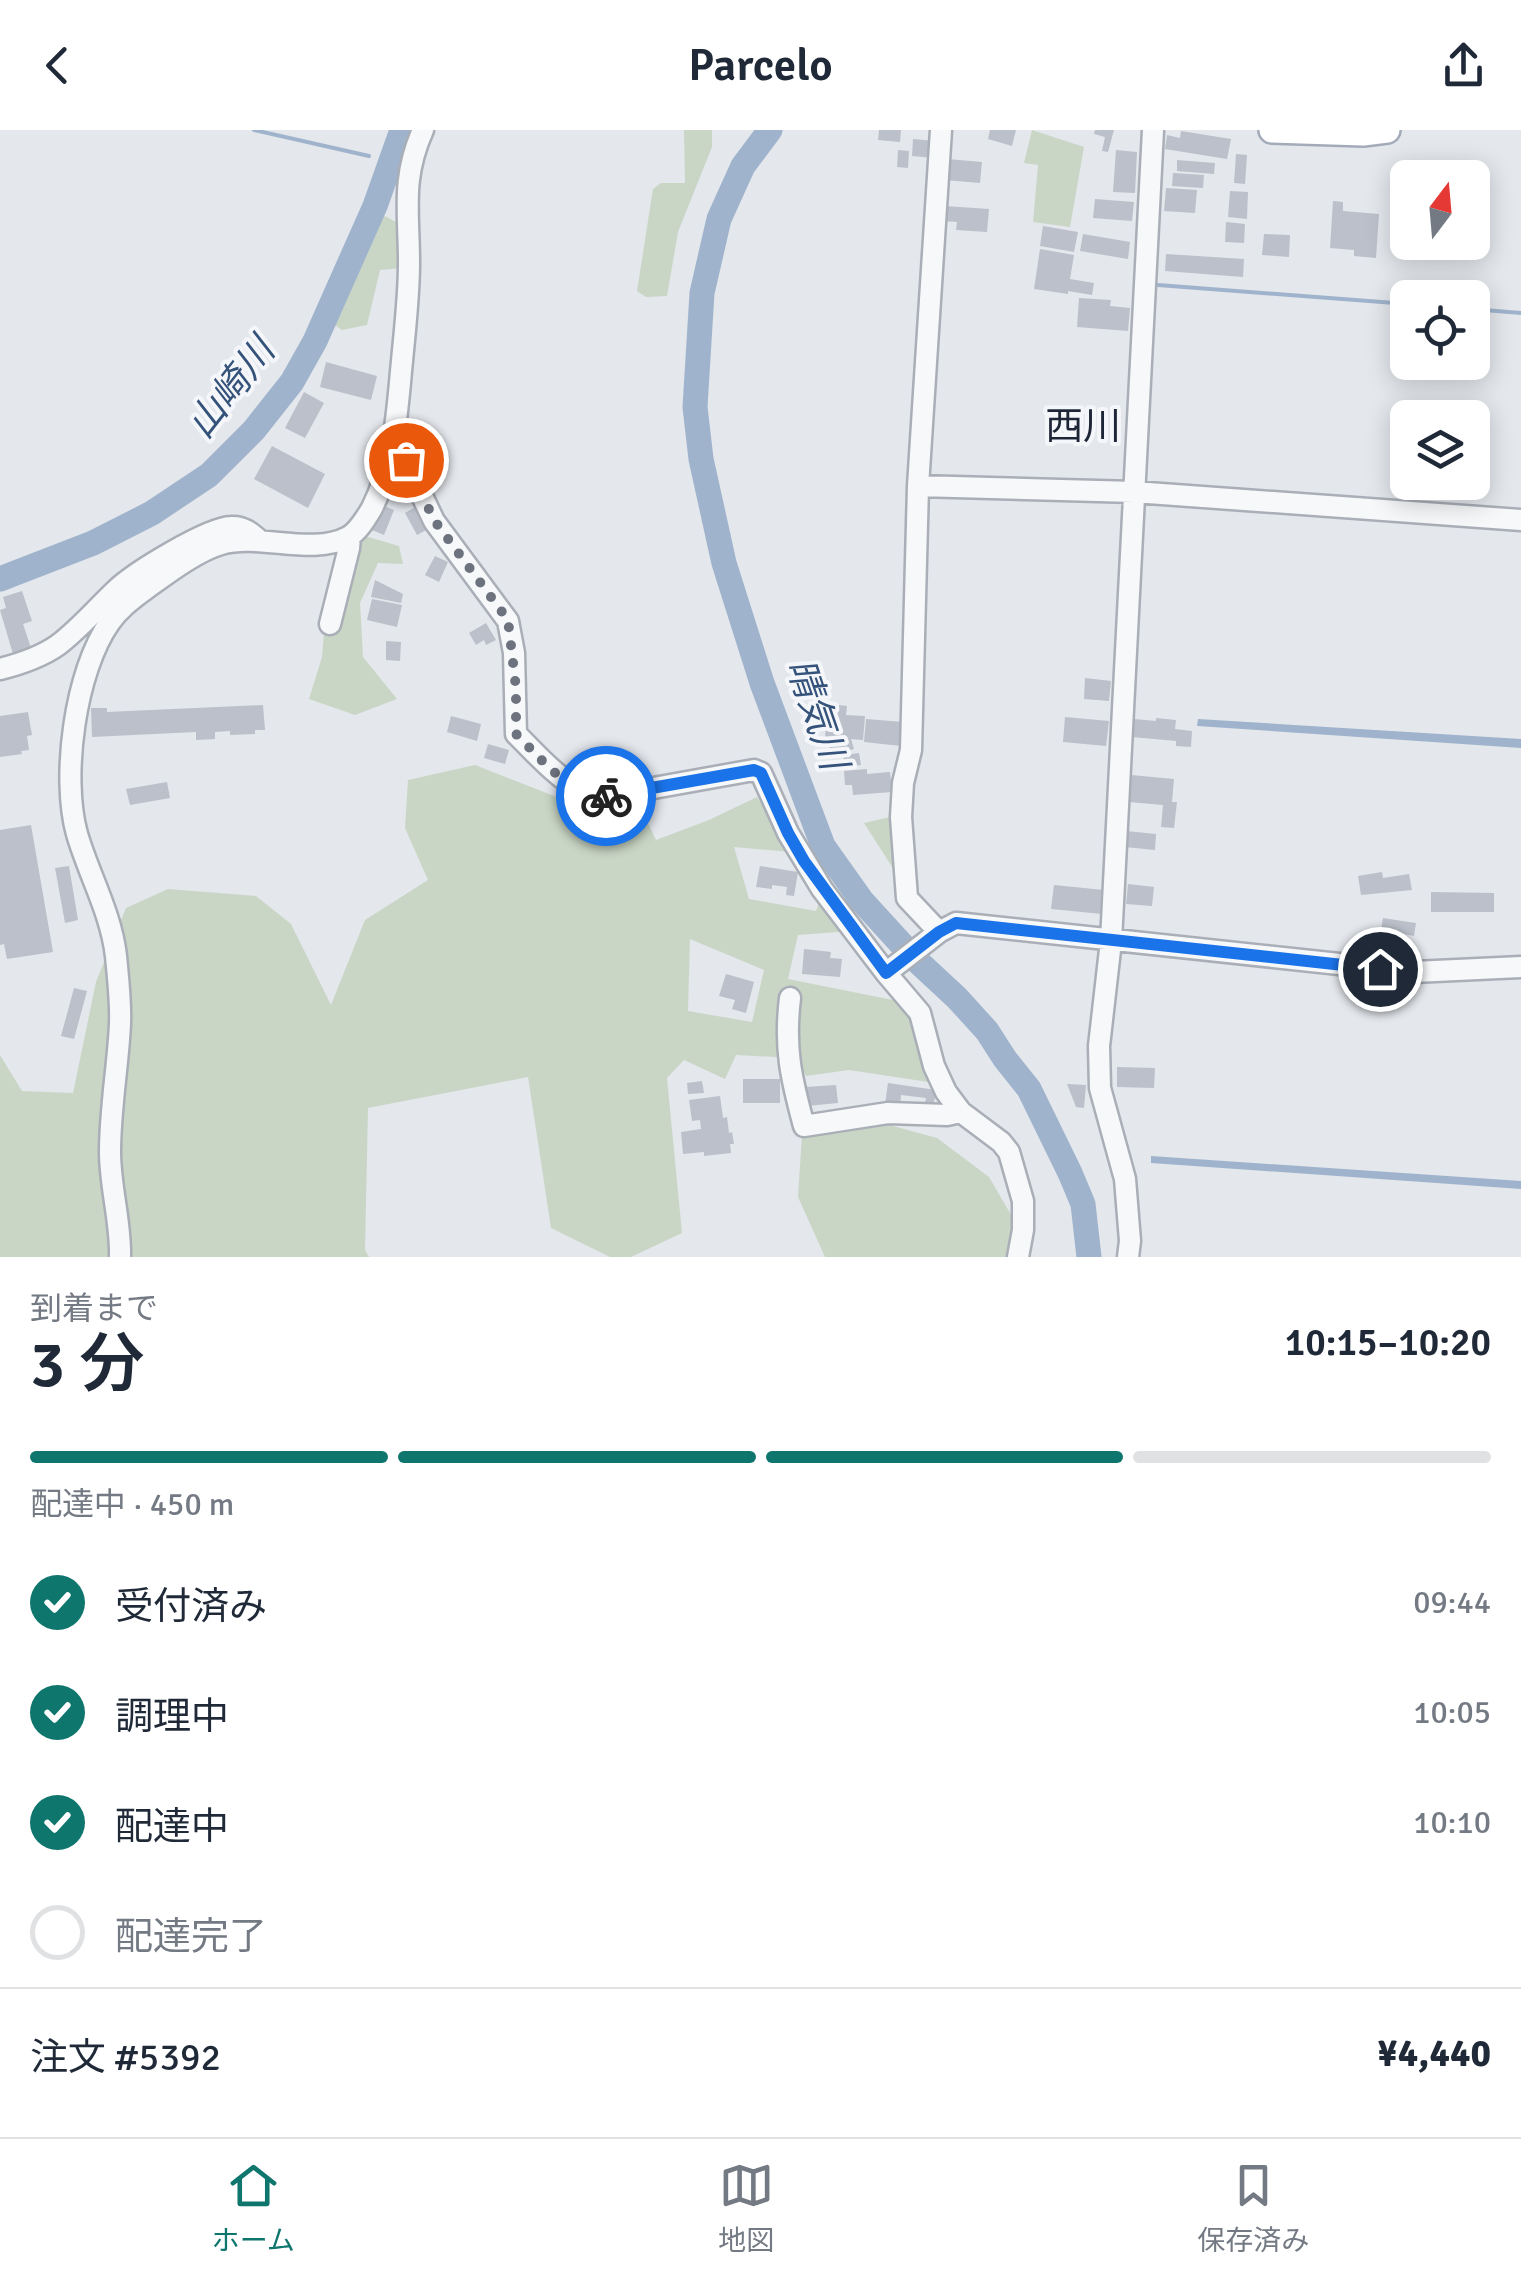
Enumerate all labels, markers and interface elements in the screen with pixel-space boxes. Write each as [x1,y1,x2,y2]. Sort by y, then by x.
icon: back [30,38,85,93]
text: Parcelo [688,38,833,93]
icon: share [1436,38,1491,93]
north arrow [1390,160,1490,260]
map controls [1390,160,1490,500]
button: locate [1390,280,1490,380]
water label: 山崎川 [177,325,287,447]
button: layers [1390,400,1490,500]
district label: 西川 [1045,403,1121,450]
pin [364,418,449,503]
icon: bag [379,433,434,488]
water label: 晴気川 [776,652,859,779]
courier [556,746,656,846]
icon: bike [579,769,634,824]
pin [1338,927,1423,1012]
icon: home [1353,942,1408,997]
text: 到着まで [30,1289,158,1328]
text: 10:15–10:20 [1285,1319,1491,1366]
text: 3 分 [30,1325,144,1405]
text: 配達中 · 450 m [30,1485,234,1524]
icon: check [30,1575,85,1630]
text: 受付済み [115,1583,267,1630]
text: 09:44 [1413,1583,1491,1622]
icon: check [30,1685,85,1740]
text: 調理中 [115,1693,229,1740]
text: 10:05 [1413,1693,1491,1732]
icon: check [30,1795,85,1850]
text: 配達中 [115,1803,229,1850]
text: 10:10 [1413,1803,1491,1842]
text: 配達完了 [115,1913,267,1960]
text: ¥4,440 [1377,2030,1491,2077]
text: 注文 #5392 [30,2034,221,2081]
tab: ホーム [212,2158,295,2258]
tab: 地図 [718,2158,774,2258]
tab: 保存済み [1197,2158,1309,2258]

